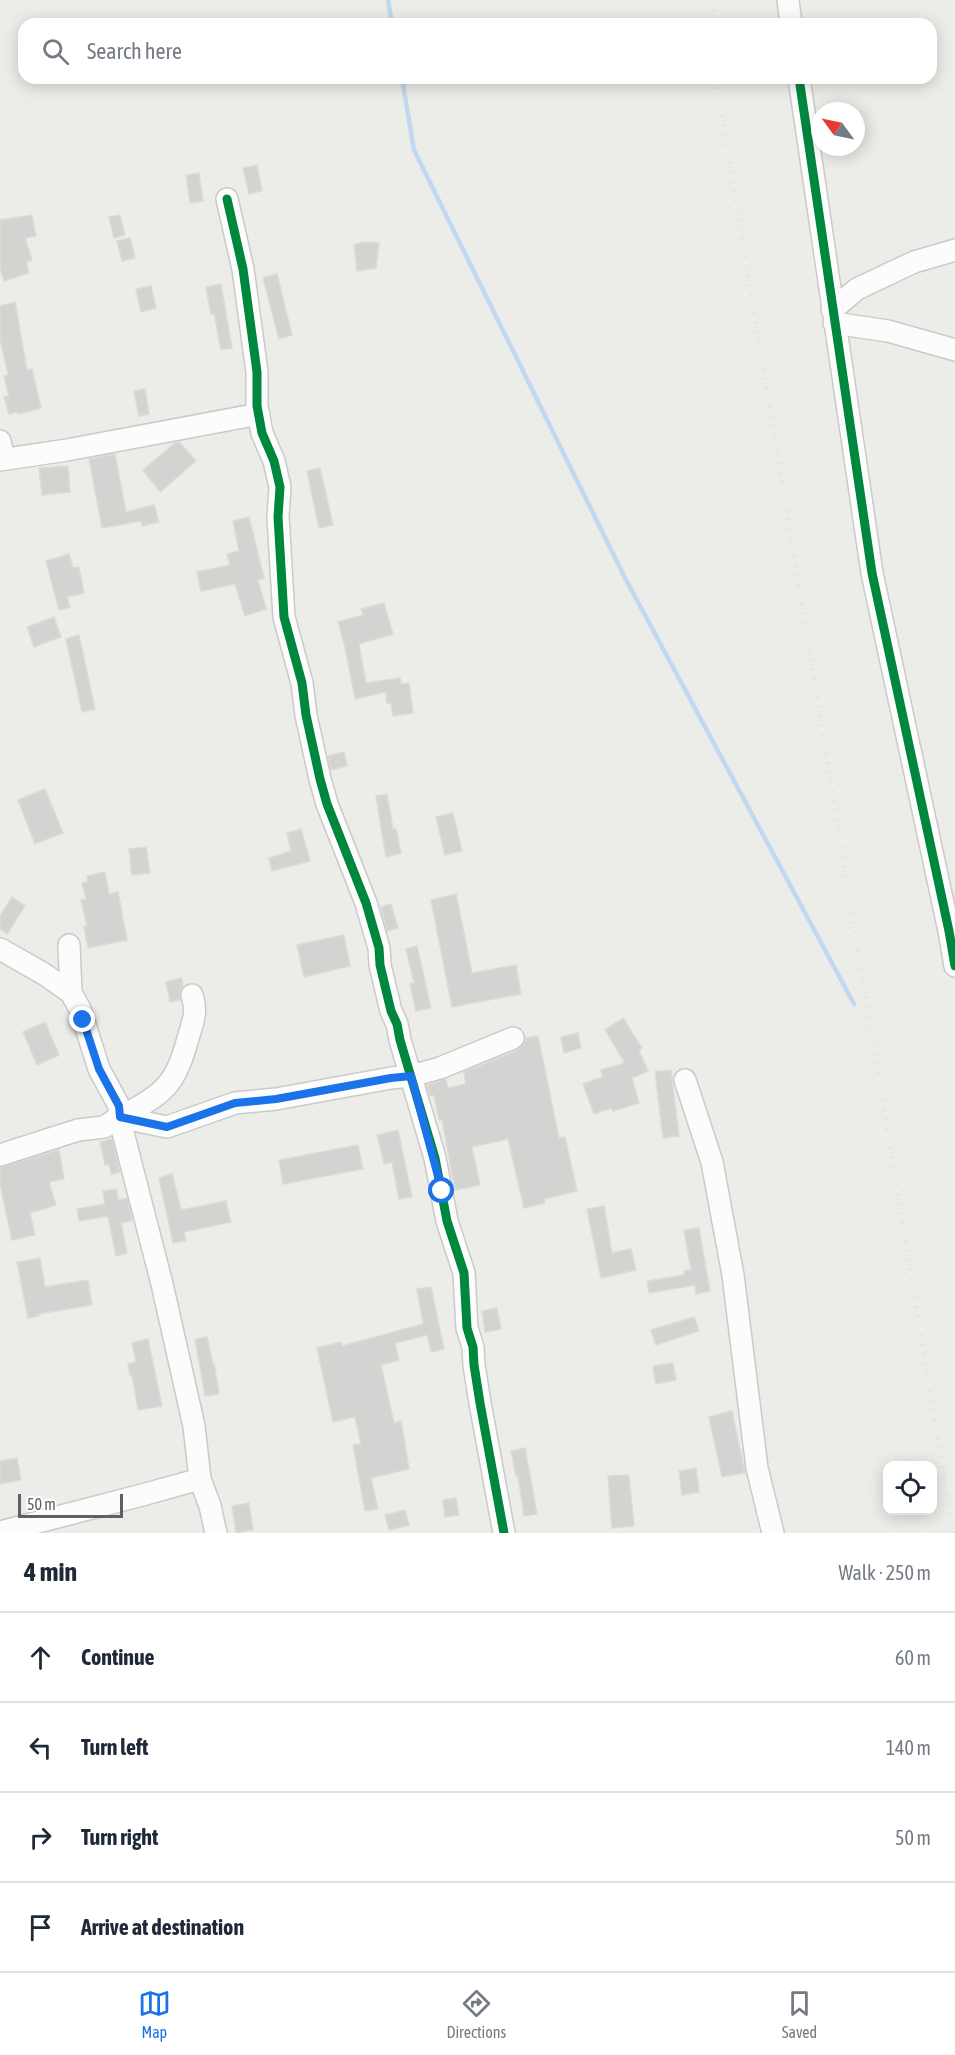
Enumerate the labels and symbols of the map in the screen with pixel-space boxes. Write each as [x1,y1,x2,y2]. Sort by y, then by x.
north arrow [811,102,865,156]
route end [69,1006,95,1032]
route start [428,1177,454,1203]
scale bar [18,1491,123,1518]

